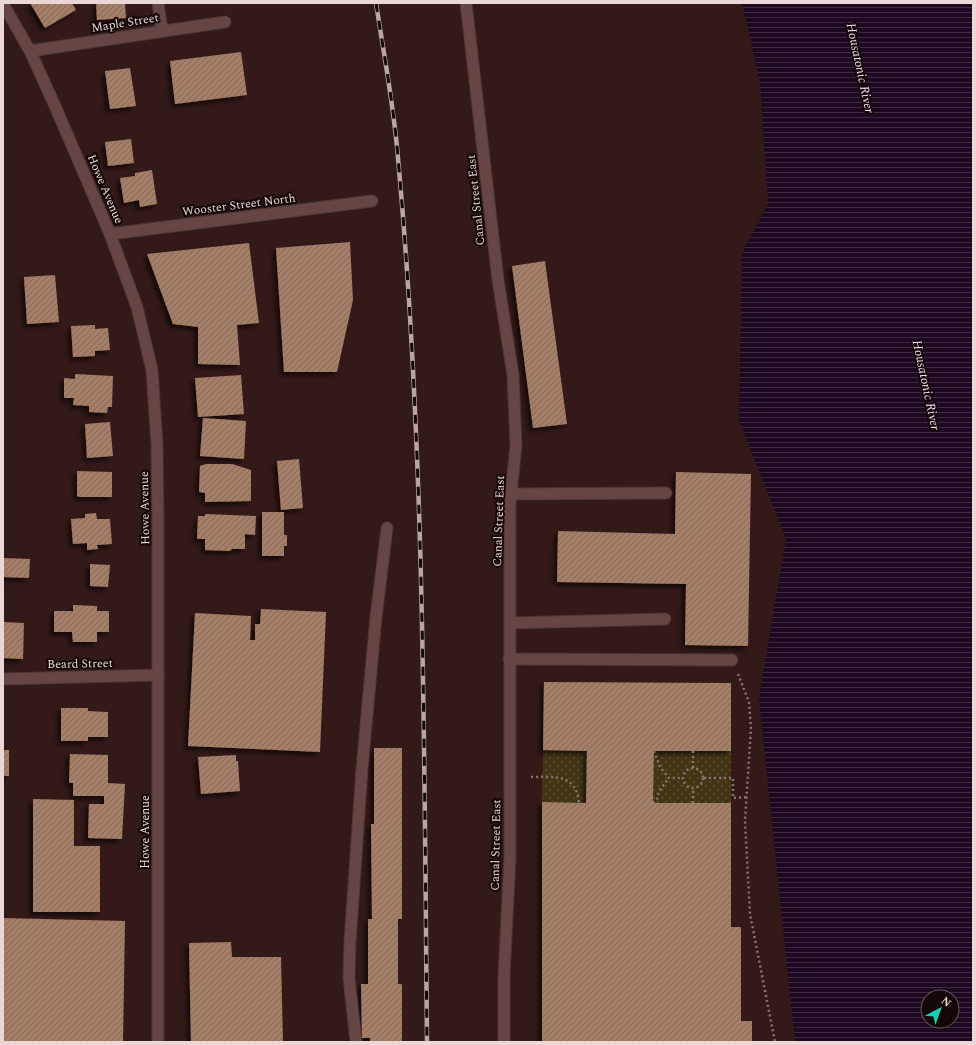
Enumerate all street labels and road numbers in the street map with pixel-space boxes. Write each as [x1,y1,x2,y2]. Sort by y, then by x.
street label: Maple Street [90,8,160,38]
street label: Howe Avenue [82,151,128,227]
street label: Canal Street East [462,154,490,246]
street label: Wooster Street North [181,189,297,221]
street label: Howe Avenue [135,471,155,545]
street label: Canal Street East [488,475,510,567]
street label: Beard Street [47,654,113,674]
street label: Howe Avenue [136,795,155,869]
street label: Canal Street East [486,799,506,891]

